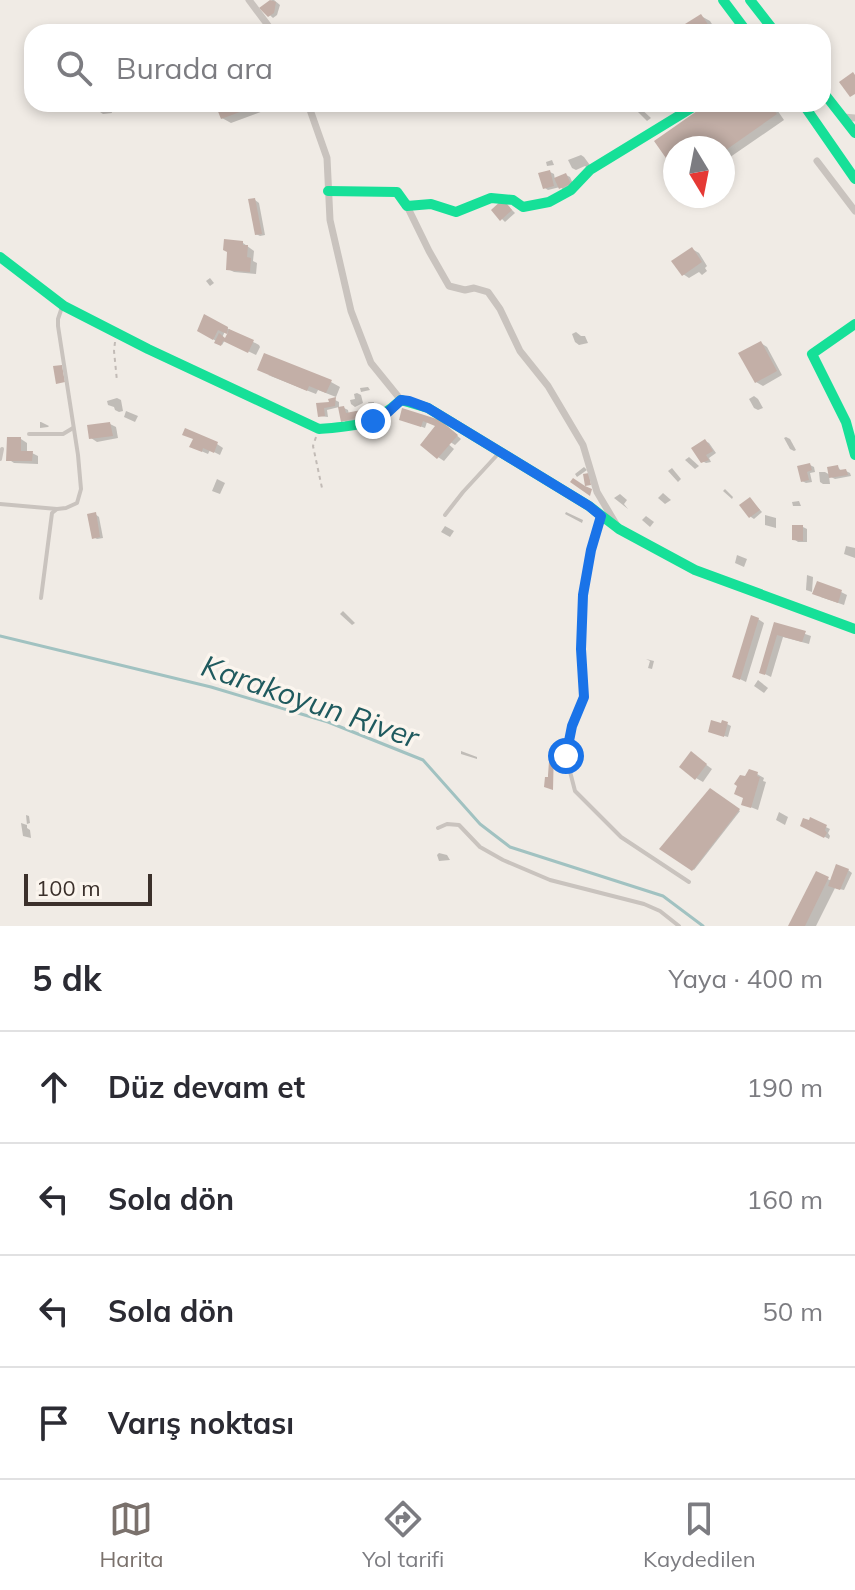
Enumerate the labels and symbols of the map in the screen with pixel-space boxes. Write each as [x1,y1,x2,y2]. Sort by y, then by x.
north arrow [663,136,735,208]
route end [355,403,391,439]
water label: Karakoyun River [197,646,425,756]
route start [548,738,584,774]
scale bar [24,870,152,906]

